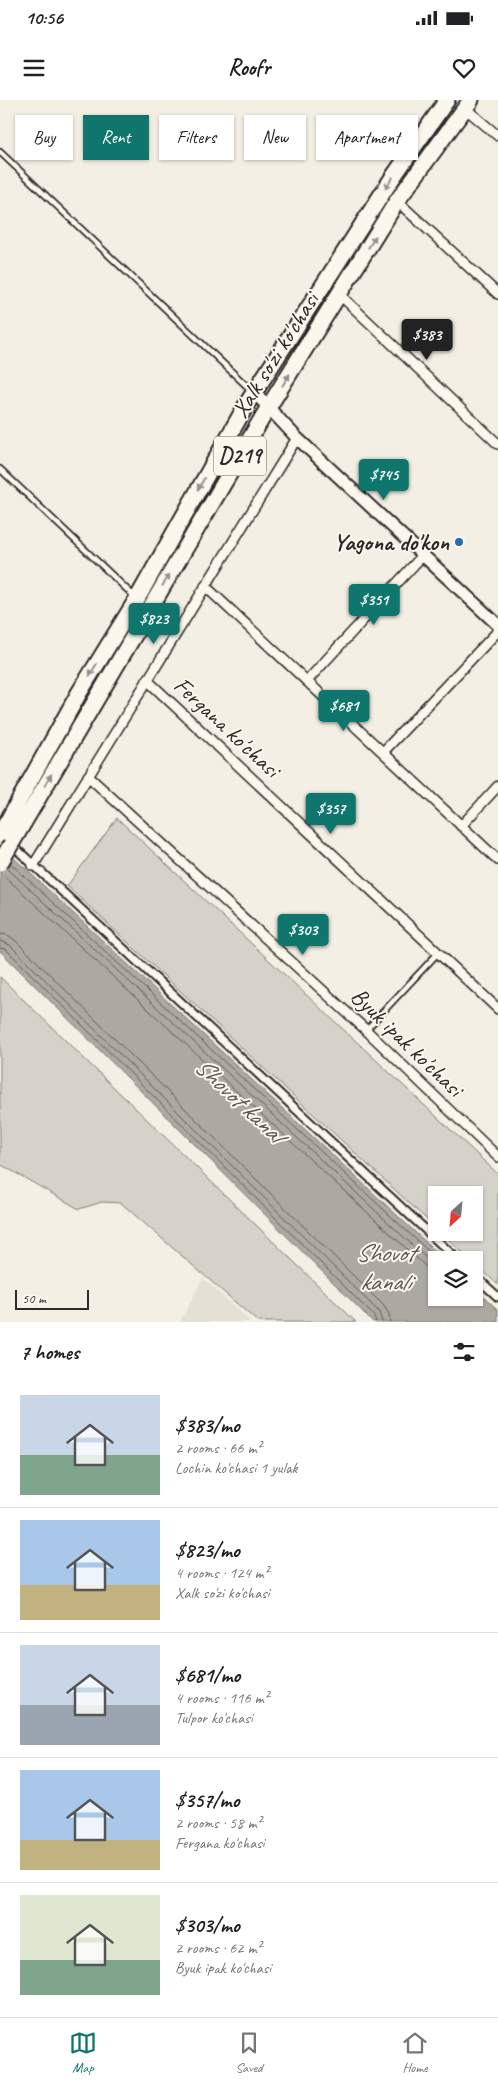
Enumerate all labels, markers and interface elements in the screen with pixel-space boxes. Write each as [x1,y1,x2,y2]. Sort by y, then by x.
text: 10:56 [25,6,63,30]
icon: menu [20,54,48,82]
text: Roofr [228,54,270,82]
icon: heart [450,54,478,82]
chip: Buy [15,115,73,160]
chip: Rent [83,115,149,160]
chip: Filters [159,115,234,160]
chip: New [244,115,306,160]
chip: Apartment [316,115,418,160]
one-way arrow [385,176,394,190]
one-way arrow [367,236,376,249]
street label: Xalk so'zi ko'chasi [225,285,327,423]
pin: $383 [397,318,457,361]
text: $383 [413,325,441,345]
one-way arrow [281,373,290,387]
road number: D219 [214,436,266,476]
pin: $745 [354,458,414,501]
text: $745 [370,465,398,485]
one-way arrow [196,477,205,490]
place label: Yagona do'kon [334,527,450,557]
marker: Yagona do'kon [453,536,465,548]
one-way arrow [162,573,171,586]
pin: $351 [344,584,404,626]
text: $351 [360,590,388,610]
pin: $823 [124,602,184,645]
text: $823 [140,609,168,629]
one-way arrow [89,664,98,677]
street label: Fergana ko'chasi [168,670,288,786]
pin: $681 [314,690,374,732]
text: $681 [329,696,359,716]
one-way arrow [44,773,53,787]
pin: $357 [301,792,361,835]
text: $357 [317,799,345,819]
pin: $303 [273,914,333,956]
text: $303 [289,920,317,940]
street label: Byuk ipak ko'chasi [345,981,471,1105]
water label: Shovot kanal [188,1051,296,1155]
north arrow [428,1186,482,1241]
map controls [428,1186,483,1306]
water label: Shovot kanali [356,1237,421,1298]
button: layers [428,1251,483,1306]
scale bar [15,1287,89,1310]
text: 50 m [22,1290,46,1307]
icon: filters [450,1338,478,1366]
text: 7 homes [20,1339,79,1365]
text: $383/mo [175,1412,240,1438]
icon: home [60,1415,120,1475]
text: 2 rooms · 66 m² [175,1438,261,1458]
text: Lochin ko'chasi 1 yulak [175,1458,297,1478]
text: $823/mo [175,1537,240,1563]
icon: home [60,1540,120,1600]
text: 4 rooms · 124 m² [175,1563,269,1583]
text: Xalk so'zi ko'chasi [175,1583,270,1603]
text: $681/mo [175,1662,240,1688]
icon: home [60,1665,120,1725]
text: 4 rooms · 116 m² [175,1688,269,1708]
text: Tulpor ko'chasi [175,1708,253,1728]
text: $357/mo [175,1787,239,1813]
icon: home [60,1790,120,1850]
text: 2 rooms · 58 m² [175,1813,261,1833]
text: Fergana ko'chasi [175,1833,265,1853]
text: $303/mo [175,1912,240,1938]
icon: home [60,1915,120,1975]
text: 2 rooms · 62 m² [175,1938,261,1958]
text: Byuk ipak ko'chasi [175,1958,271,1978]
tab: Map [69,2029,97,2076]
tab: Saved [235,2029,263,2076]
tab: Home [401,2029,429,2076]

